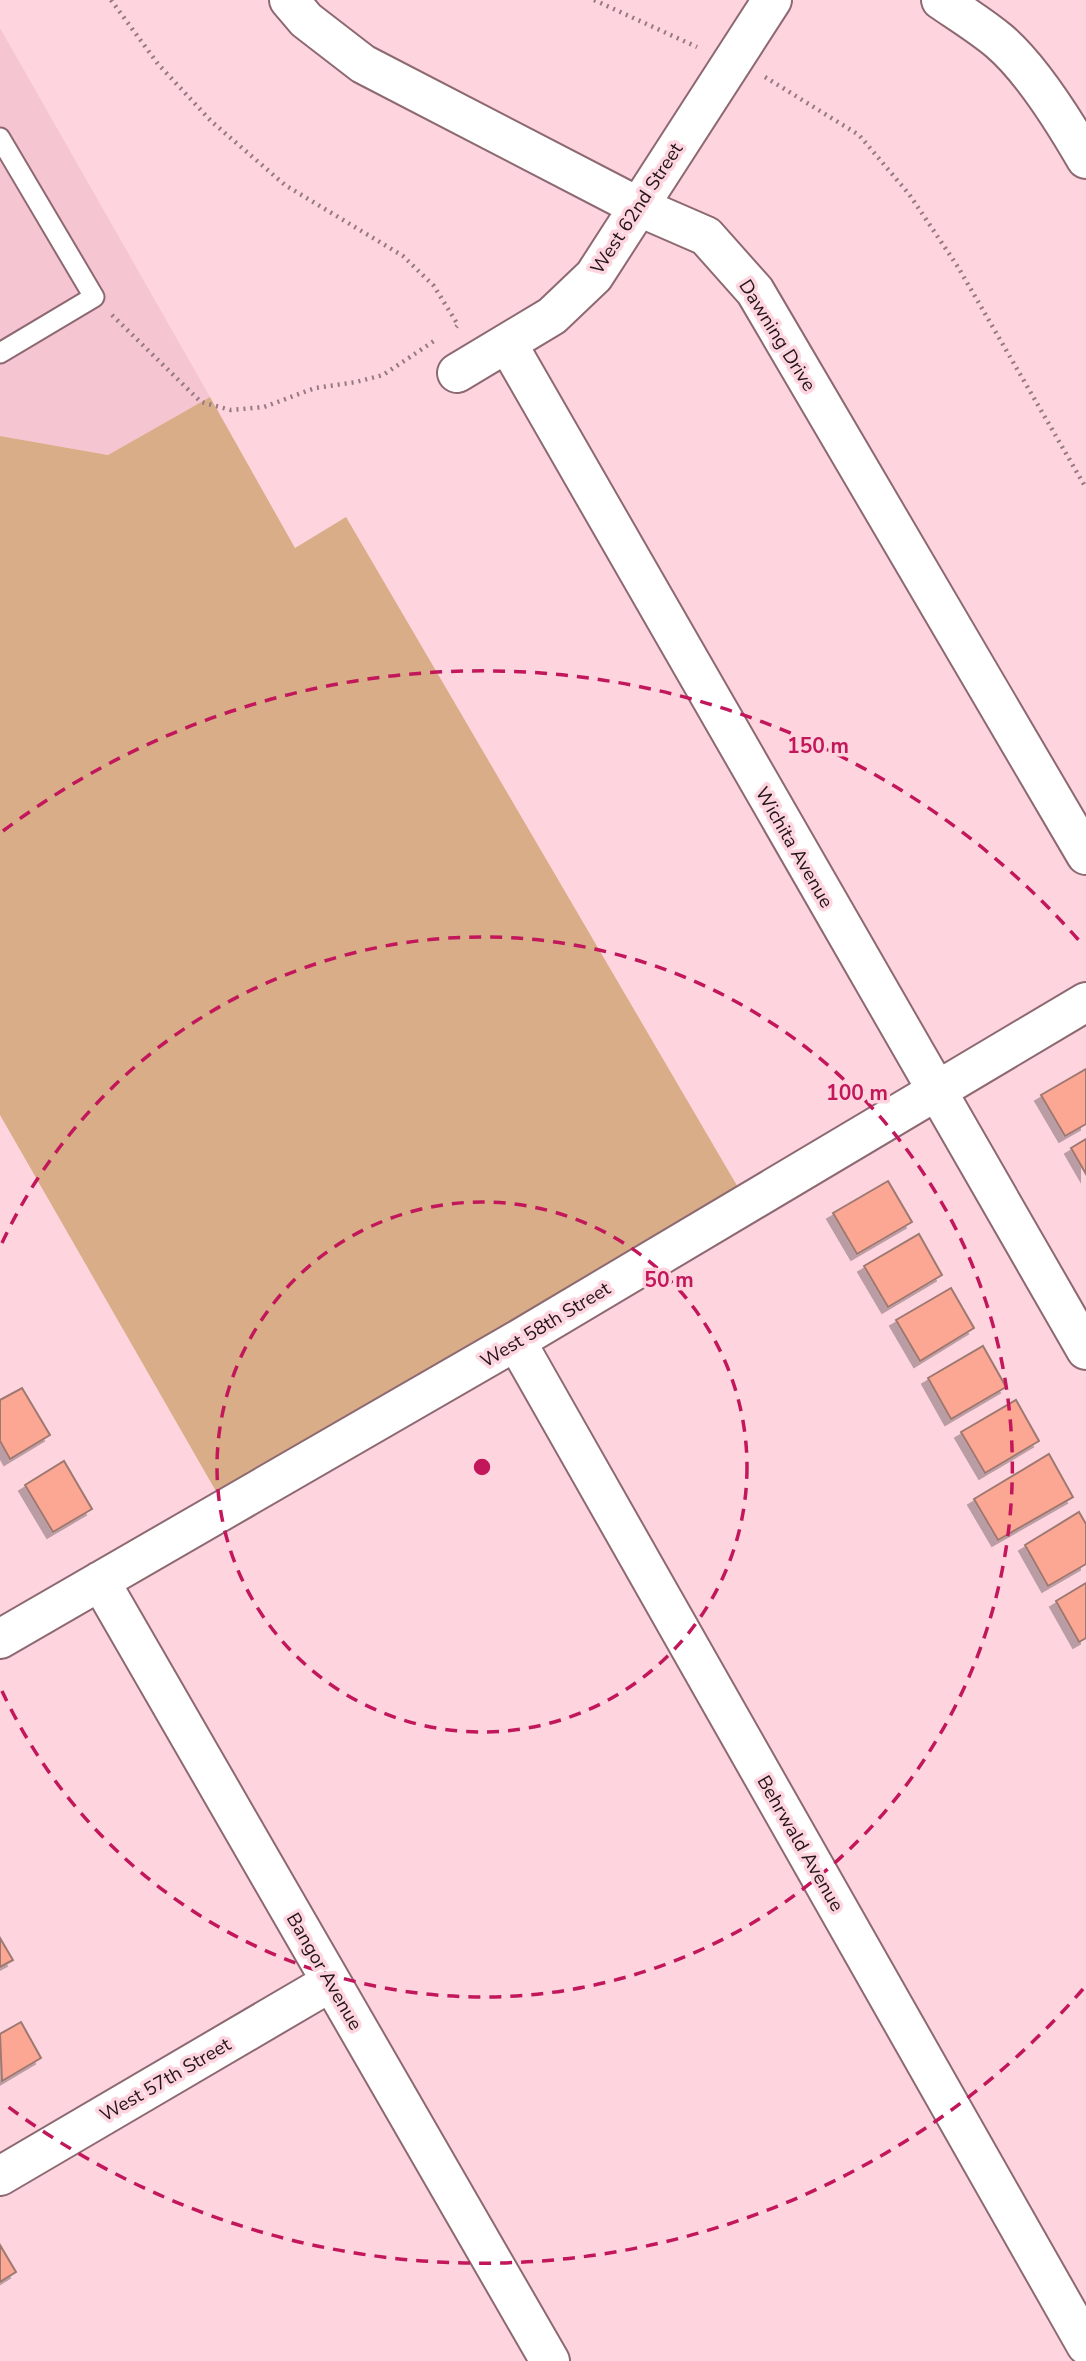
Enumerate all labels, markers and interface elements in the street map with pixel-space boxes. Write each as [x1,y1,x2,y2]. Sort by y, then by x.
street label: West 62nd Street [585,137,689,279]
street label: Dawning Drive [732,275,822,396]
text: 150 m [787,732,849,760]
street label: Wichita Avenue [749,782,839,913]
text: 100 m [826,1079,888,1107]
text: 50 m [644,1266,694,1294]
street label: West 58th Street [476,1276,616,1374]
centre of rings [470,1455,494,1479]
street label: Behrwald Avenue [751,1771,850,1916]
street label: Bangor Avenue [280,1908,368,2035]
street label: West 57th Street [95,2032,236,2128]

